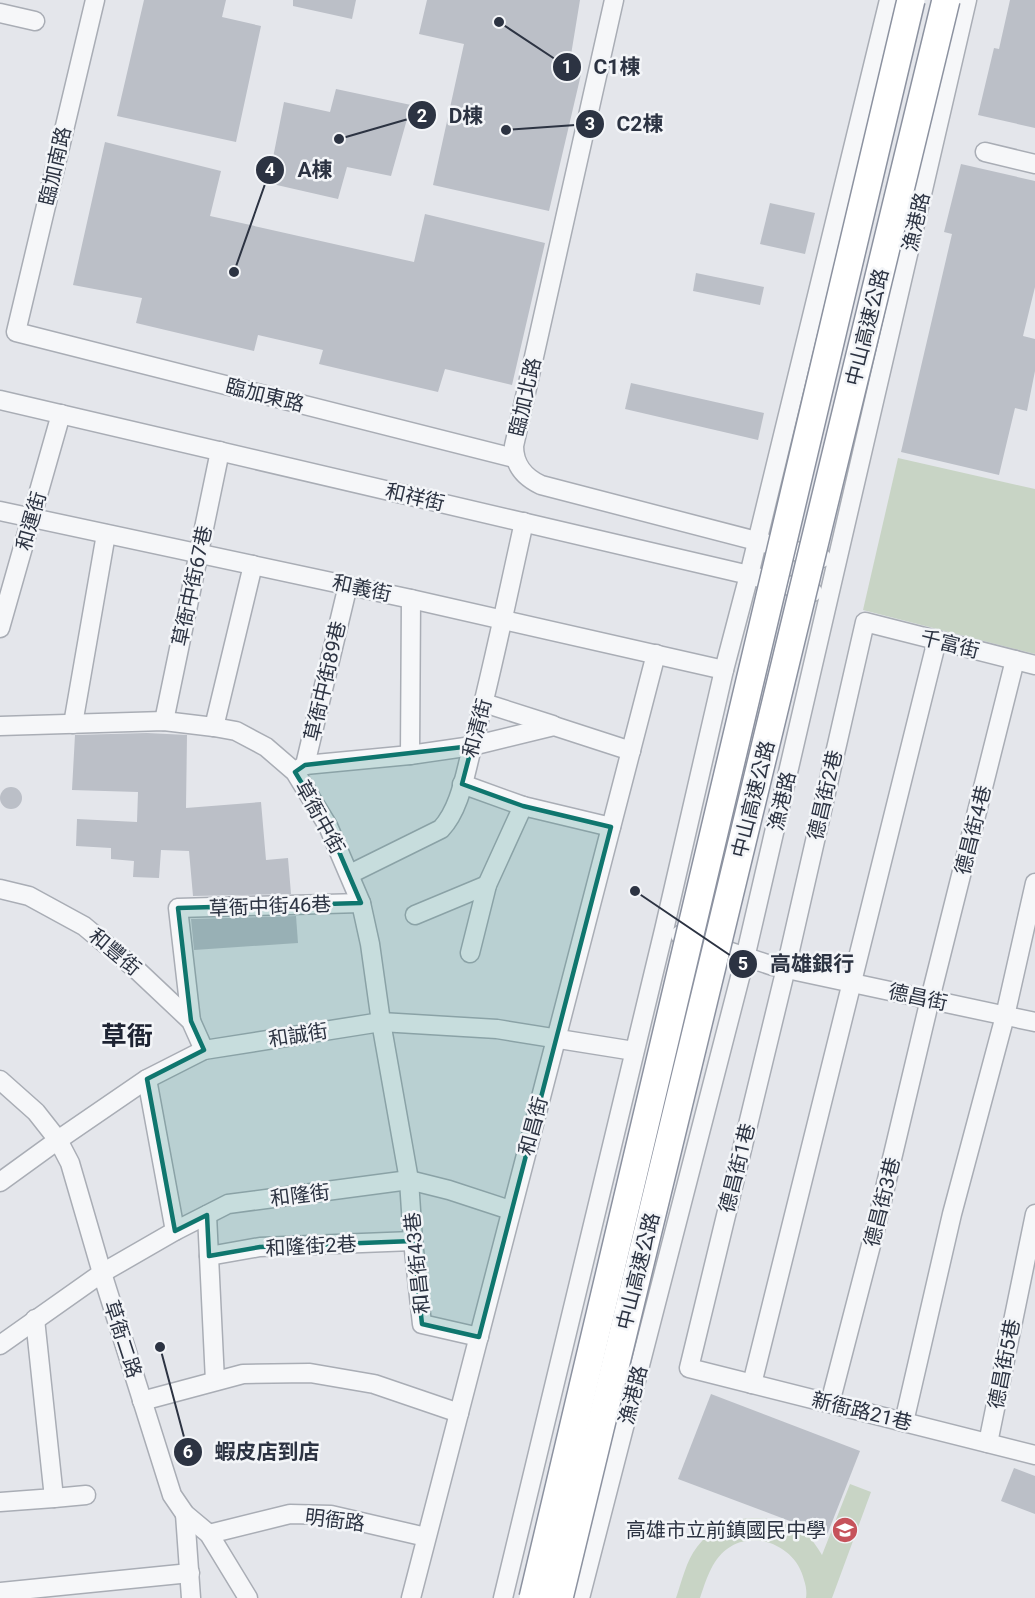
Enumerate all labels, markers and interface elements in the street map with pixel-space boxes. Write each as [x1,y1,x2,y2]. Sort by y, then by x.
callout: C1棟 [552,48,653,87]
text: C1棟 [594,55,640,79]
text: 1 [562,56,572,77]
callout: D棟 [407,96,496,135]
text: D棟 [449,104,483,128]
callout: C2棟 [575,104,676,143]
text: 2 [417,105,427,126]
text: C2棟 [617,112,663,136]
text: 3 [585,113,595,134]
street label: 臨加南路 [34,124,76,208]
callout: A棟 [255,150,345,189]
text: A棟 [297,158,333,182]
text: 4 [265,159,275,180]
street label: 漁港路 [898,190,934,254]
street label: 中山高速公路 [841,266,893,388]
street label: 臨加北路 [504,355,546,439]
street label: 臨加東路 [223,374,307,416]
street label: 和祥街 [383,479,447,515]
street label: 和運街 [11,489,51,553]
street label: 草衙中街67巷 [168,524,216,648]
street label: 和義街 [330,570,394,606]
street label: 草衙中街89巷 [300,619,350,743]
street label: 千富街 [918,625,982,663]
street label: 和清街 [458,696,496,760]
street label: 中山高速公路 [727,738,779,860]
street label: 德昌街2巷 [803,748,847,842]
street label: 漁港路 [764,769,800,833]
street label: 草衙中街 [290,776,350,858]
street label: 德昌街4巷 [950,783,996,877]
street label: 草衙中街46巷 [208,892,332,920]
street label: 和豐街 [84,924,146,980]
callout: 高雄銀行 [728,944,866,983]
text: 高雄銀行 [770,952,854,976]
text: 5 [738,953,748,974]
street label: 德昌街 [886,979,950,1015]
street label: 和誠街 [266,1018,330,1052]
district label: 草衙 [101,1021,153,1051]
street label: 和昌街 [514,1094,552,1158]
street label: 德昌街1巷 [714,1121,760,1215]
street label: 德昌街3巷 [859,1155,905,1249]
street label: 和隆街 [269,1179,331,1211]
street label: 中山高速公路 [612,1210,664,1332]
street label: 和昌街43巷 [400,1211,434,1315]
street label: 和隆街2巷 [265,1232,357,1260]
street label: 草衙二路 [99,1297,147,1381]
street label: 德昌街5巷 [984,1317,1024,1411]
street label: 漁港路 [614,1363,652,1427]
street label: 新衙路21巷 [809,1387,915,1435]
callout: 蝦皮店到店 [173,1432,332,1471]
text: 蝦皮店到店 [215,1440,320,1464]
text: 6 [183,1441,193,1462]
street label: 明衙路 [304,1504,366,1536]
school or university icon: 高雄市立前鎮國民中學 [830,1515,860,1545]
place label: 高雄市立前鎮國民中學 [626,1518,826,1542]

